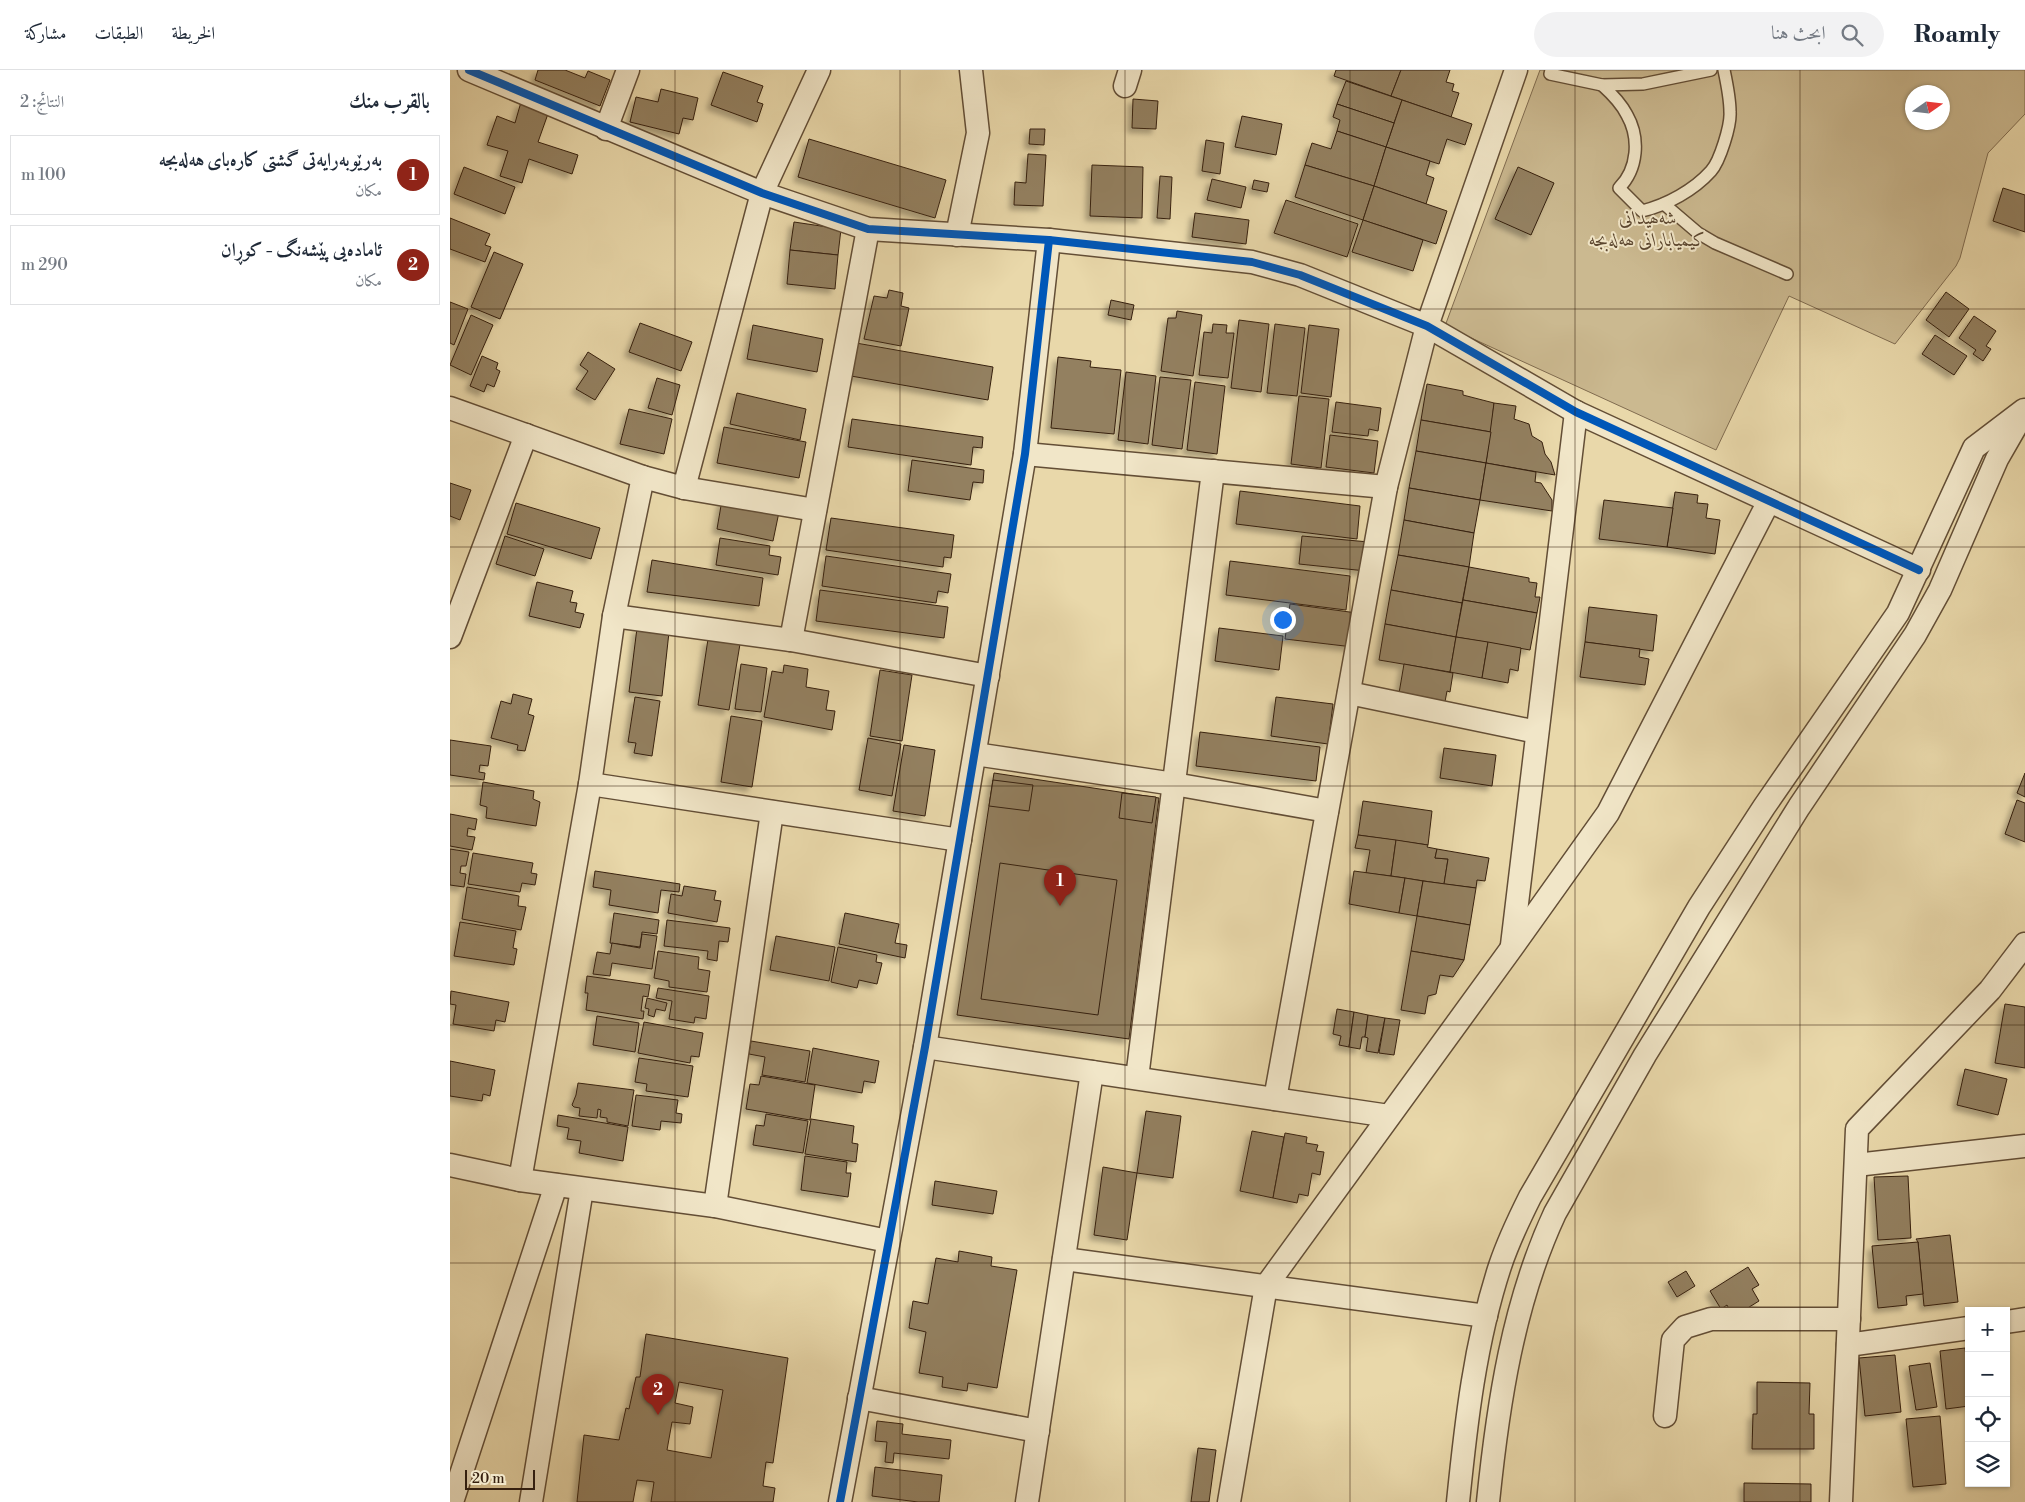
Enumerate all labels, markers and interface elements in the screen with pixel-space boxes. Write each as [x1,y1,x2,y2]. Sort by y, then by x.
search box [1534,12,1884,57]
text: Roamly [1914,20,2000,50]
text: ابحث هنا [1771,21,1826,45]
icon: search [1838,21,1866,49]
text: مشاركة [25,22,66,45]
text: الطبقات [94,22,143,45]
text: الخريطة [171,22,215,45]
north arrow [1905,85,1950,130]
text: بالقرب منك [349,89,430,115]
text: النتائج: 2 [20,92,64,112]
text: بەرێوبەرایەتی گشتی کارەبای هەلەبجە [159,148,382,172]
text: 100 m [21,165,66,185]
text: 1 [409,165,417,185]
text: مكان [355,181,382,201]
park label: شەھیدانی کیمیابارانی ھەلەبجە [1589,206,1707,252]
text: ئامادەیی پێشەنگ - کوڕان [221,238,382,262]
text: 290 m [21,255,68,275]
text: 2 [408,255,418,275]
text: مكان [355,271,382,291]
your location [1270,607,1296,633]
pin: 1 [1044,865,1076,906]
map controls [1965,1307,2010,1487]
button: + [1965,1307,2010,1352]
button: − [1965,1352,2010,1397]
pin: 2 [642,1374,674,1415]
button: locate [1965,1397,2010,1442]
button: layers [1965,1442,2010,1487]
scale bar [465,1467,535,1490]
text: 20 m [472,1470,504,1488]

